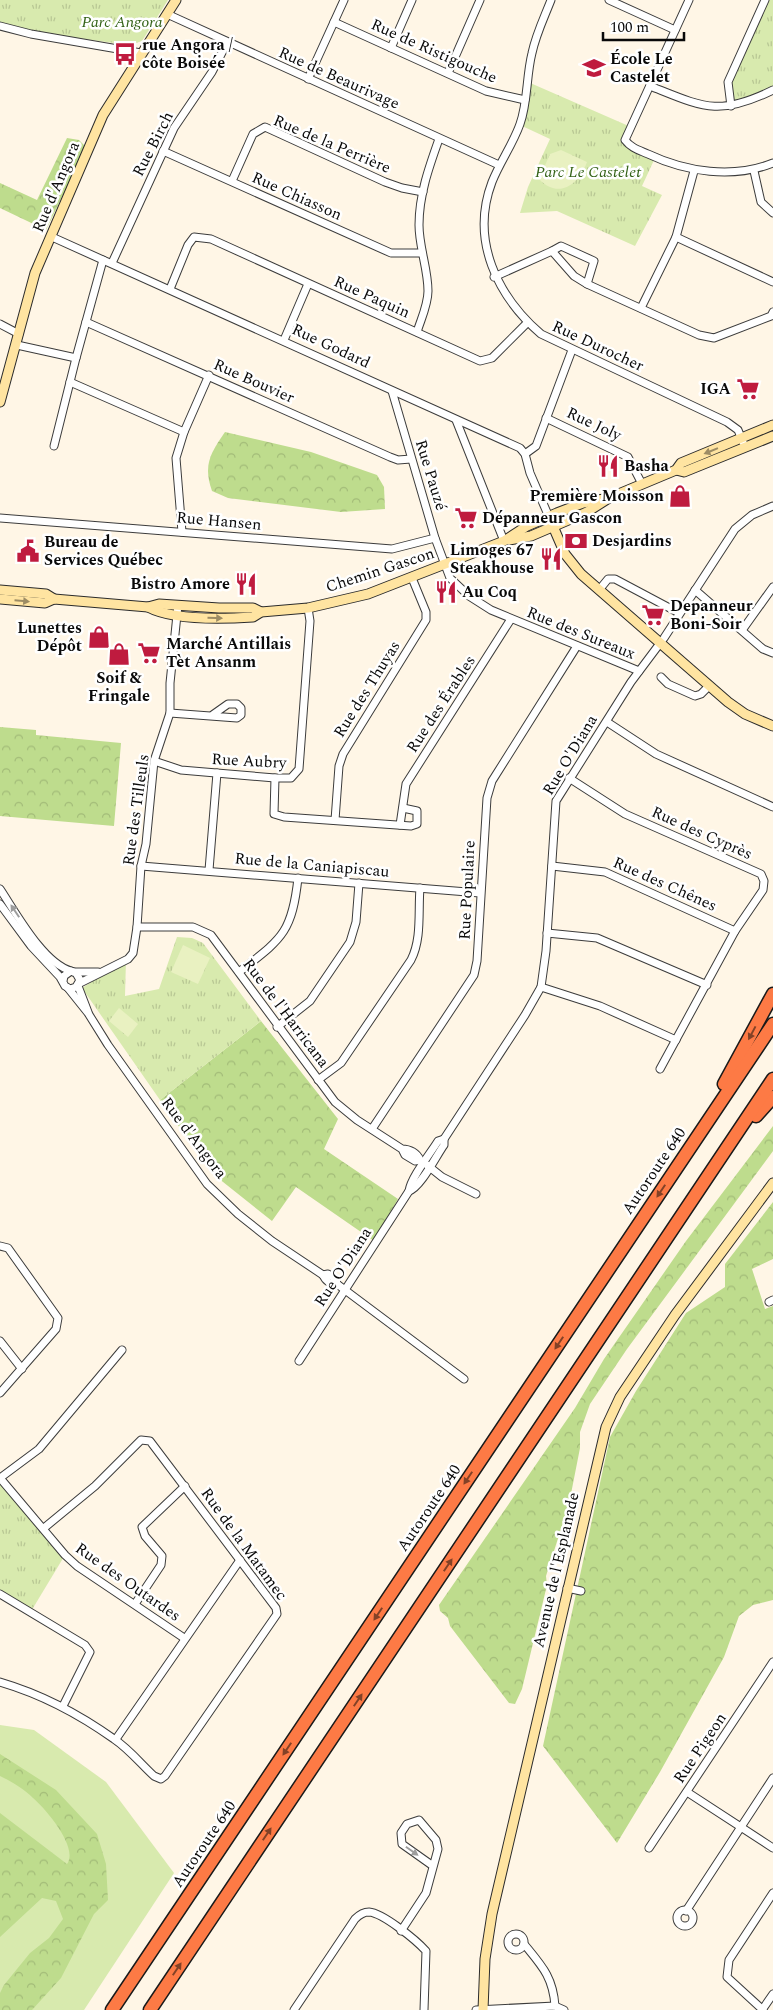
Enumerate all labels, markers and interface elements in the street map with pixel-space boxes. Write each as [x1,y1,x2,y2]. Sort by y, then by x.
park label: Parc Angora [81,10,163,34]
scale bar [603,10,684,42]
street label: Rue de Ristigouche [367,12,501,90]
text: 100 m [610,16,649,39]
place label: rue Angora / côte Boisée [142,33,233,75]
bus stop icon: rue Angora / côte Boisée [112,41,138,67]
street label: Rue de Beaurivage [275,41,403,115]
place label: École Le Castelet [610,47,673,89]
school or university icon: École Le Castelet [581,55,607,81]
street label: Rue Birch [126,107,180,181]
street label: Rue de la Perrière [269,108,395,180]
street label: Rue d'Angora [26,137,86,236]
park label: Parc Le Castelet [535,160,642,184]
street label: Rue Chiasson [248,165,346,227]
street label: Rue Paquin [330,270,414,324]
street label: Rue Durocher [548,314,648,378]
street label: Rue Godard [288,317,374,375]
street label: Rue Bouvier [210,352,298,410]
supermarket icon: IGA [735,376,761,402]
place label: IGA [700,377,732,401]
street label: Rue Joly [563,401,627,448]
street label: Rue Pauzé [409,436,453,514]
one-way arrow [704,447,718,455]
restaurant icon: Basha [595,453,621,479]
place label: Basha [624,454,670,478]
shop icon: Première Moisson [667,483,693,509]
place label: Première Moisson [530,484,664,508]
street label: Rue Hansen [175,505,263,537]
supermarket icon: Dépanneur Gascon [453,505,479,531]
place label: Dépanneur Gascon [482,506,622,530]
bank icon: Desjardins [563,528,589,554]
place label: Desjardins [592,529,672,553]
place label: Bureau de Services Québec [44,530,163,572]
public building icon: Bureau de Services Québec [15,538,41,564]
place label: Limoges 67 Steakhouse [450,538,534,580]
street label: Chemin Gascon [322,541,438,599]
restaurant icon: Limoges 67 Steakhouse [538,546,564,572]
restaurant icon: Bistro Amore [233,571,259,597]
place label: Bistro Amore [130,572,230,596]
restaurant icon: Au Coq [433,579,459,605]
place label: Au Coq [462,580,517,604]
place label: Depanneur Boni-Soir [670,594,753,636]
one-way arrow [15,597,31,605]
street label: Rue des Sureaux [523,600,639,666]
supermarket icon: Depanneur Boni-Soir [640,602,666,628]
one-way arrow [207,614,223,622]
place label: Lunettes Dépôt [17,616,82,658]
shop icon: Lunettes Dépôt [86,624,112,650]
place label: Marché Antillais Tèt Ansanm [166,632,291,674]
street label: Rue des Thuyas [328,636,406,742]
supermarket icon: Marché Antillais Tèt Ansanm [136,640,162,666]
shop icon: Soif & Fringale [106,641,132,667]
street label: Rue des Érables [400,651,482,757]
place label: Soif & Fringale [88,666,150,708]
street label: Rue O'Diana [536,710,604,800]
street label: Rue Aubry [211,747,288,775]
street label: Rue des Tilleuls [116,753,156,867]
street label: Rue des Cyprès [648,800,756,866]
street label: Rue Populaire [452,840,482,940]
street label: Rue de la Caniapiscau [234,846,391,884]
street label: Rue des Chênes [609,850,721,918]
one-way arrow [10,904,20,918]
street label: Rue de l'Harricana [237,953,335,1073]
one-way arrow [748,1026,756,1040]
street label: Rue d'Angora [155,1092,233,1184]
street label: Autoroute 640 [616,1123,692,1219]
one-way arrow [656,1184,666,1198]
street label: Rue O'Diana [308,1222,378,1311]
one-way arrow [554,1337,563,1350]
street label: Autoroute 640 [391,1460,467,1556]
one-way arrow [463,1472,473,1485]
street label: Rue de la Matamec [195,1483,293,1605]
street label: Avenue de l'Esplanade [526,1490,586,1650]
street label: Rue des Outardes [70,1537,186,1627]
one-way arrow [443,1558,453,1571]
one-way arrow [373,1607,383,1620]
one-way arrow [353,1693,363,1706]
street label: Rue Pigeon [667,1708,733,1788]
one-way arrow [283,1742,292,1755]
street label: Autoroute 640 [166,1796,242,1892]
one-way arrow [262,1828,272,1841]
one-way arrow [405,1846,419,1856]
one-way arrow [172,1963,182,1976]

